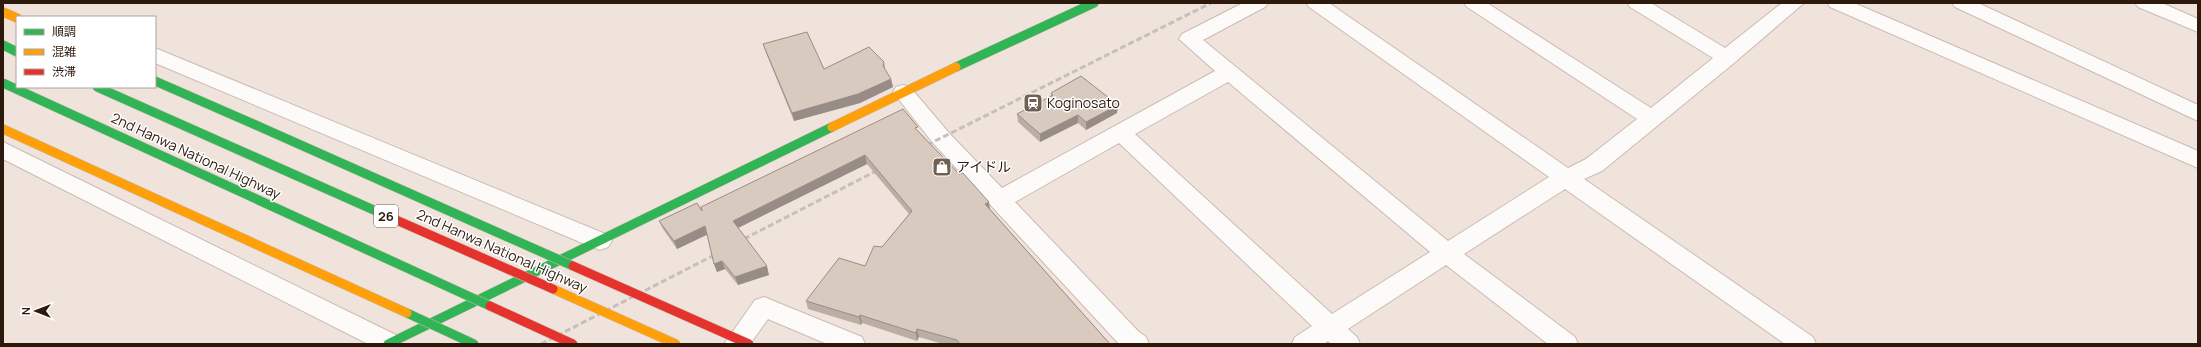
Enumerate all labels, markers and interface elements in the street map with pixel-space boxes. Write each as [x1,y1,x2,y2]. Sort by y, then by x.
legend [16,16,156,88]
text: 順調 [52,23,76,40]
text: 混雑 [52,43,76,60]
text: 渋滞 [52,63,76,80]
station icon: Koginosato [1022,92,1044,114]
place label: Koginosato [1047,93,1120,112]
street label: 2nd Hanwa National Highway [108,108,285,204]
shop icon: アイドル [931,156,953,178]
place label: アイドル [956,157,1011,176]
street label: 2nd Hanwa National Highway [414,204,591,297]
road number: 26 [374,205,398,227]
north arrow [16,291,56,331]
text: N [18,307,33,315]

